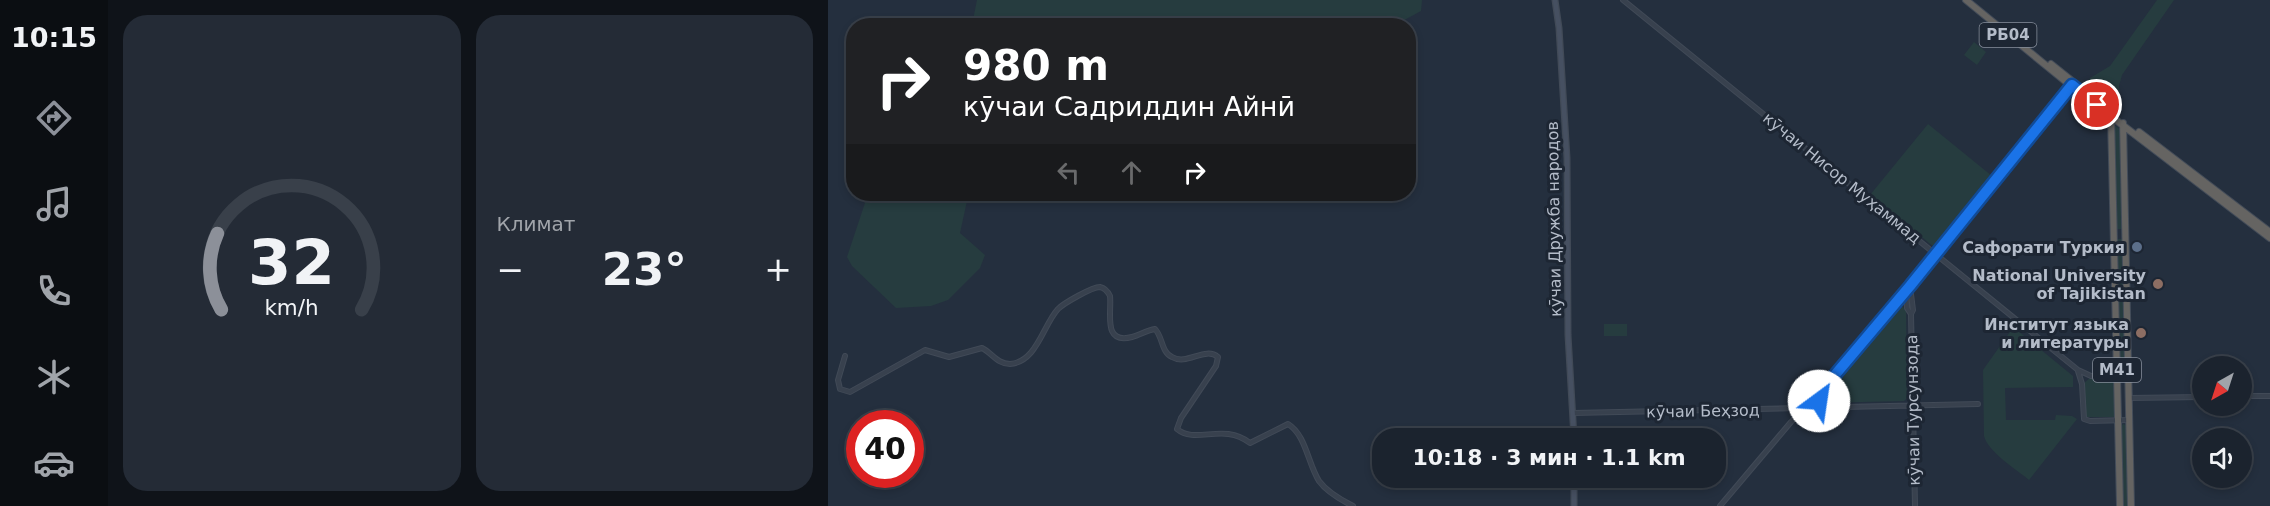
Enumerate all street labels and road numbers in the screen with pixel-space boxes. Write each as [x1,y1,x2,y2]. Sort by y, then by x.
road number: РБ04 [1980,23,2036,47]
street label: кӯчаи Нисор Муҳаммад [1759,108,1925,248]
street label: кӯчаи Дружба народов [1543,121,1565,317]
street label: кӯчаи Турсунзода [1902,334,1924,486]
road number: M41 [2093,358,2141,382]
street label: кӯчаи Беҳзод [1646,401,1760,421]

